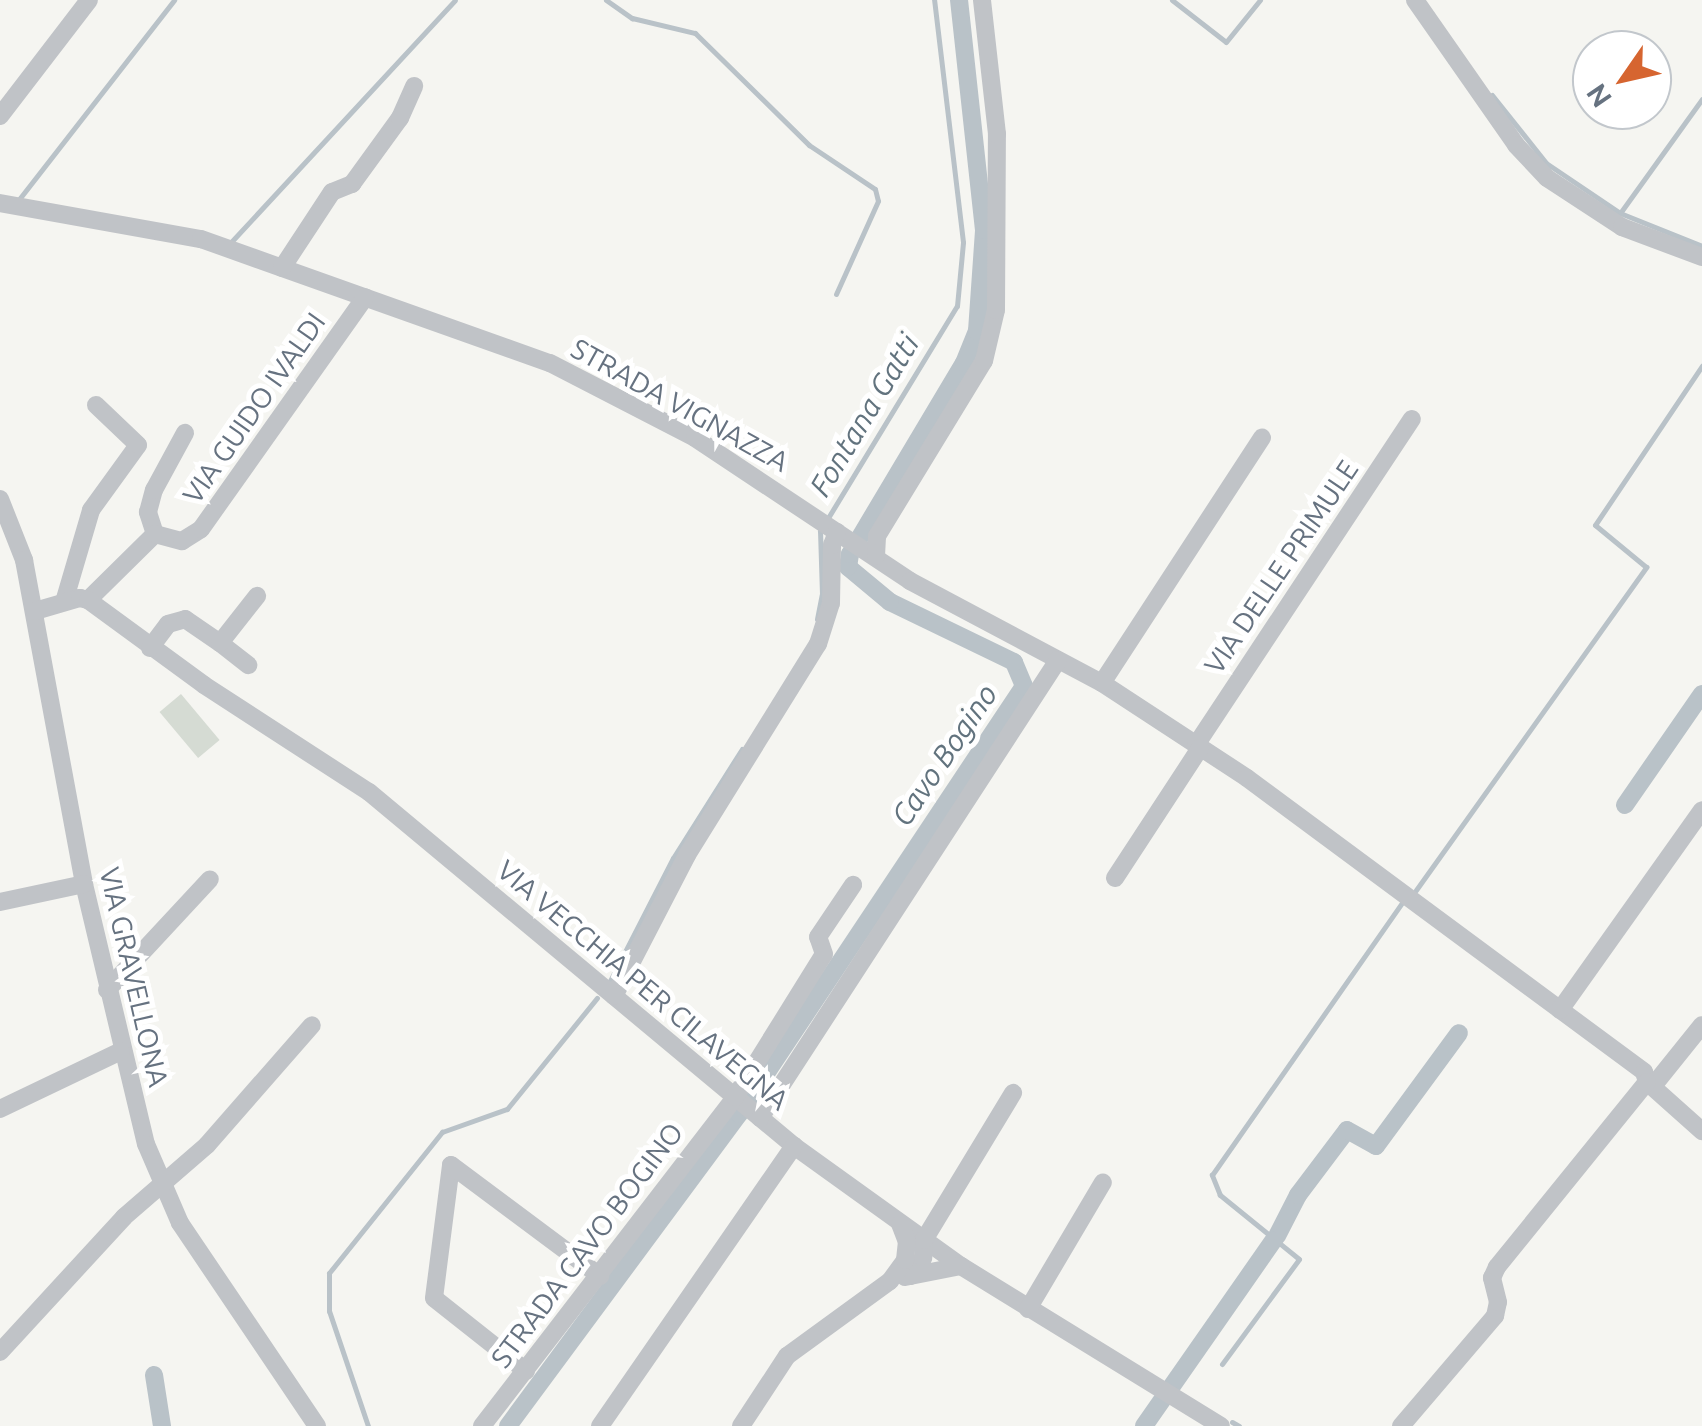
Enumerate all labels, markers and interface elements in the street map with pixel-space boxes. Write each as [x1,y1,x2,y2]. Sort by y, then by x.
north arrow [1572,30,1672,130]
text: N [1580,79,1617,113]
street label: VIA GUIDO IVALDI [176,306,332,510]
water label: Fontana Gatti [802,327,926,503]
street label: STRADA VIGNAZZA [565,331,795,479]
street label: VIA DELLE PRIMULE [1197,454,1365,680]
water label: Cavo Bogino [883,677,1005,833]
street label: VIA VECCHIA PER CILAVEGNA [490,853,796,1117]
street label: VIA GRAVELLONA [92,864,176,1090]
street label: STRADA CAVO BOGINO [484,1116,690,1374]

